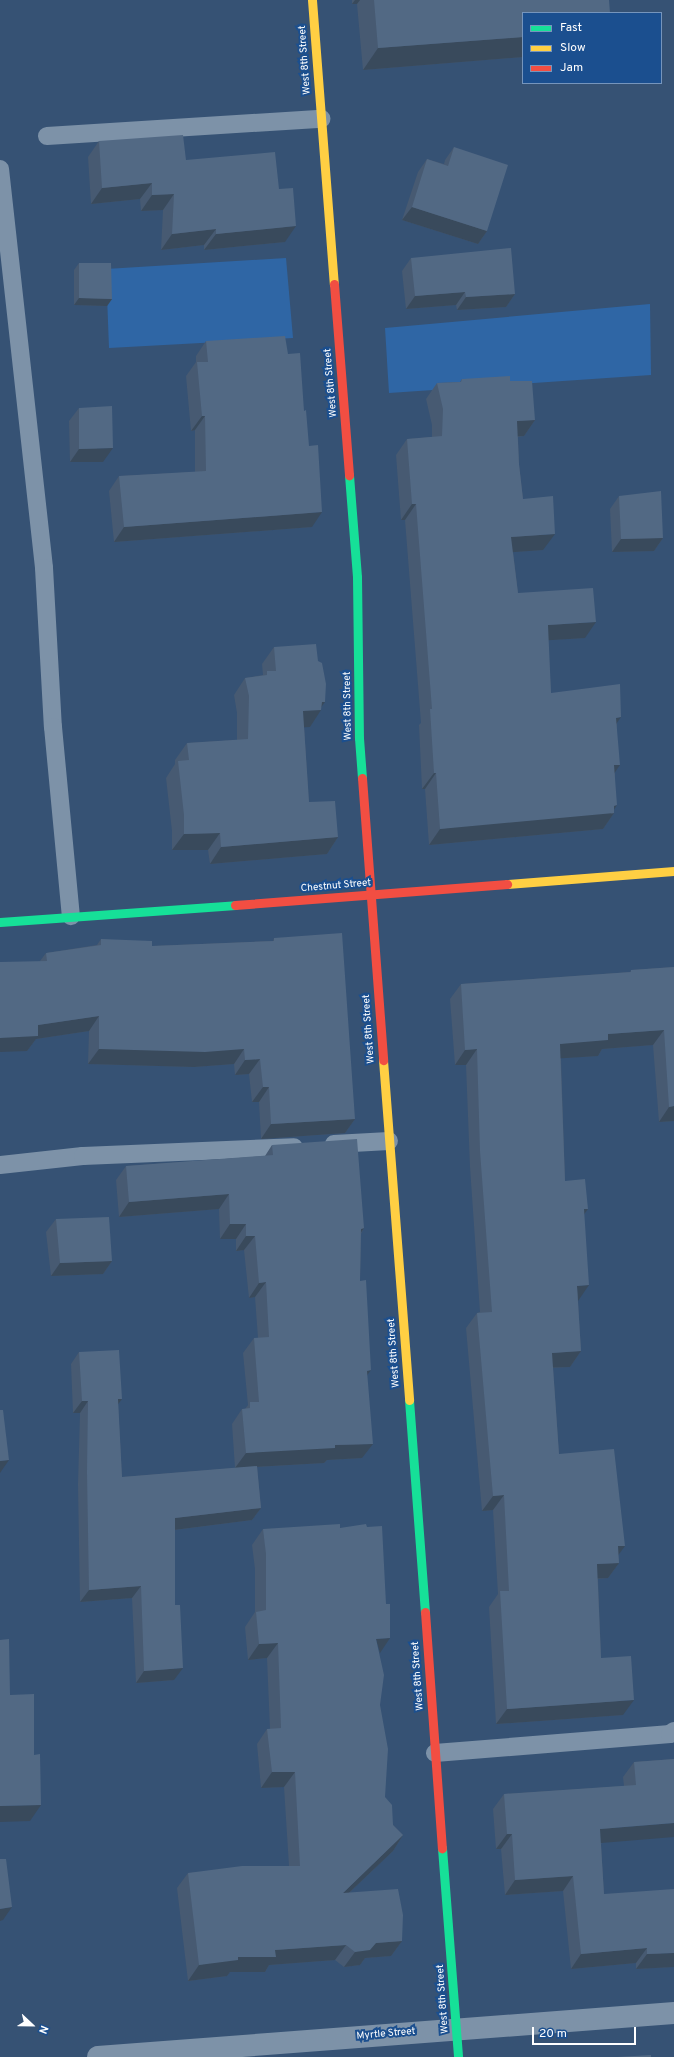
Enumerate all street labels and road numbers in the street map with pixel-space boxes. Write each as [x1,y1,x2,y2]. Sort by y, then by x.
street label: West 8th Street [297,25,313,95]
street label: West 8th Street [322,348,340,418]
street label: West 8th Street [341,671,355,741]
street label: Chestnut Street [300,877,372,895]
street label: West 8th Street [361,994,377,1064]
street label: West 8th Street [386,1318,402,1388]
street label: West 8th Street [410,1641,426,1711]
street label: West 8th Street [435,1964,451,2034]
street label: Myrtle Street [356,2025,416,2043]

